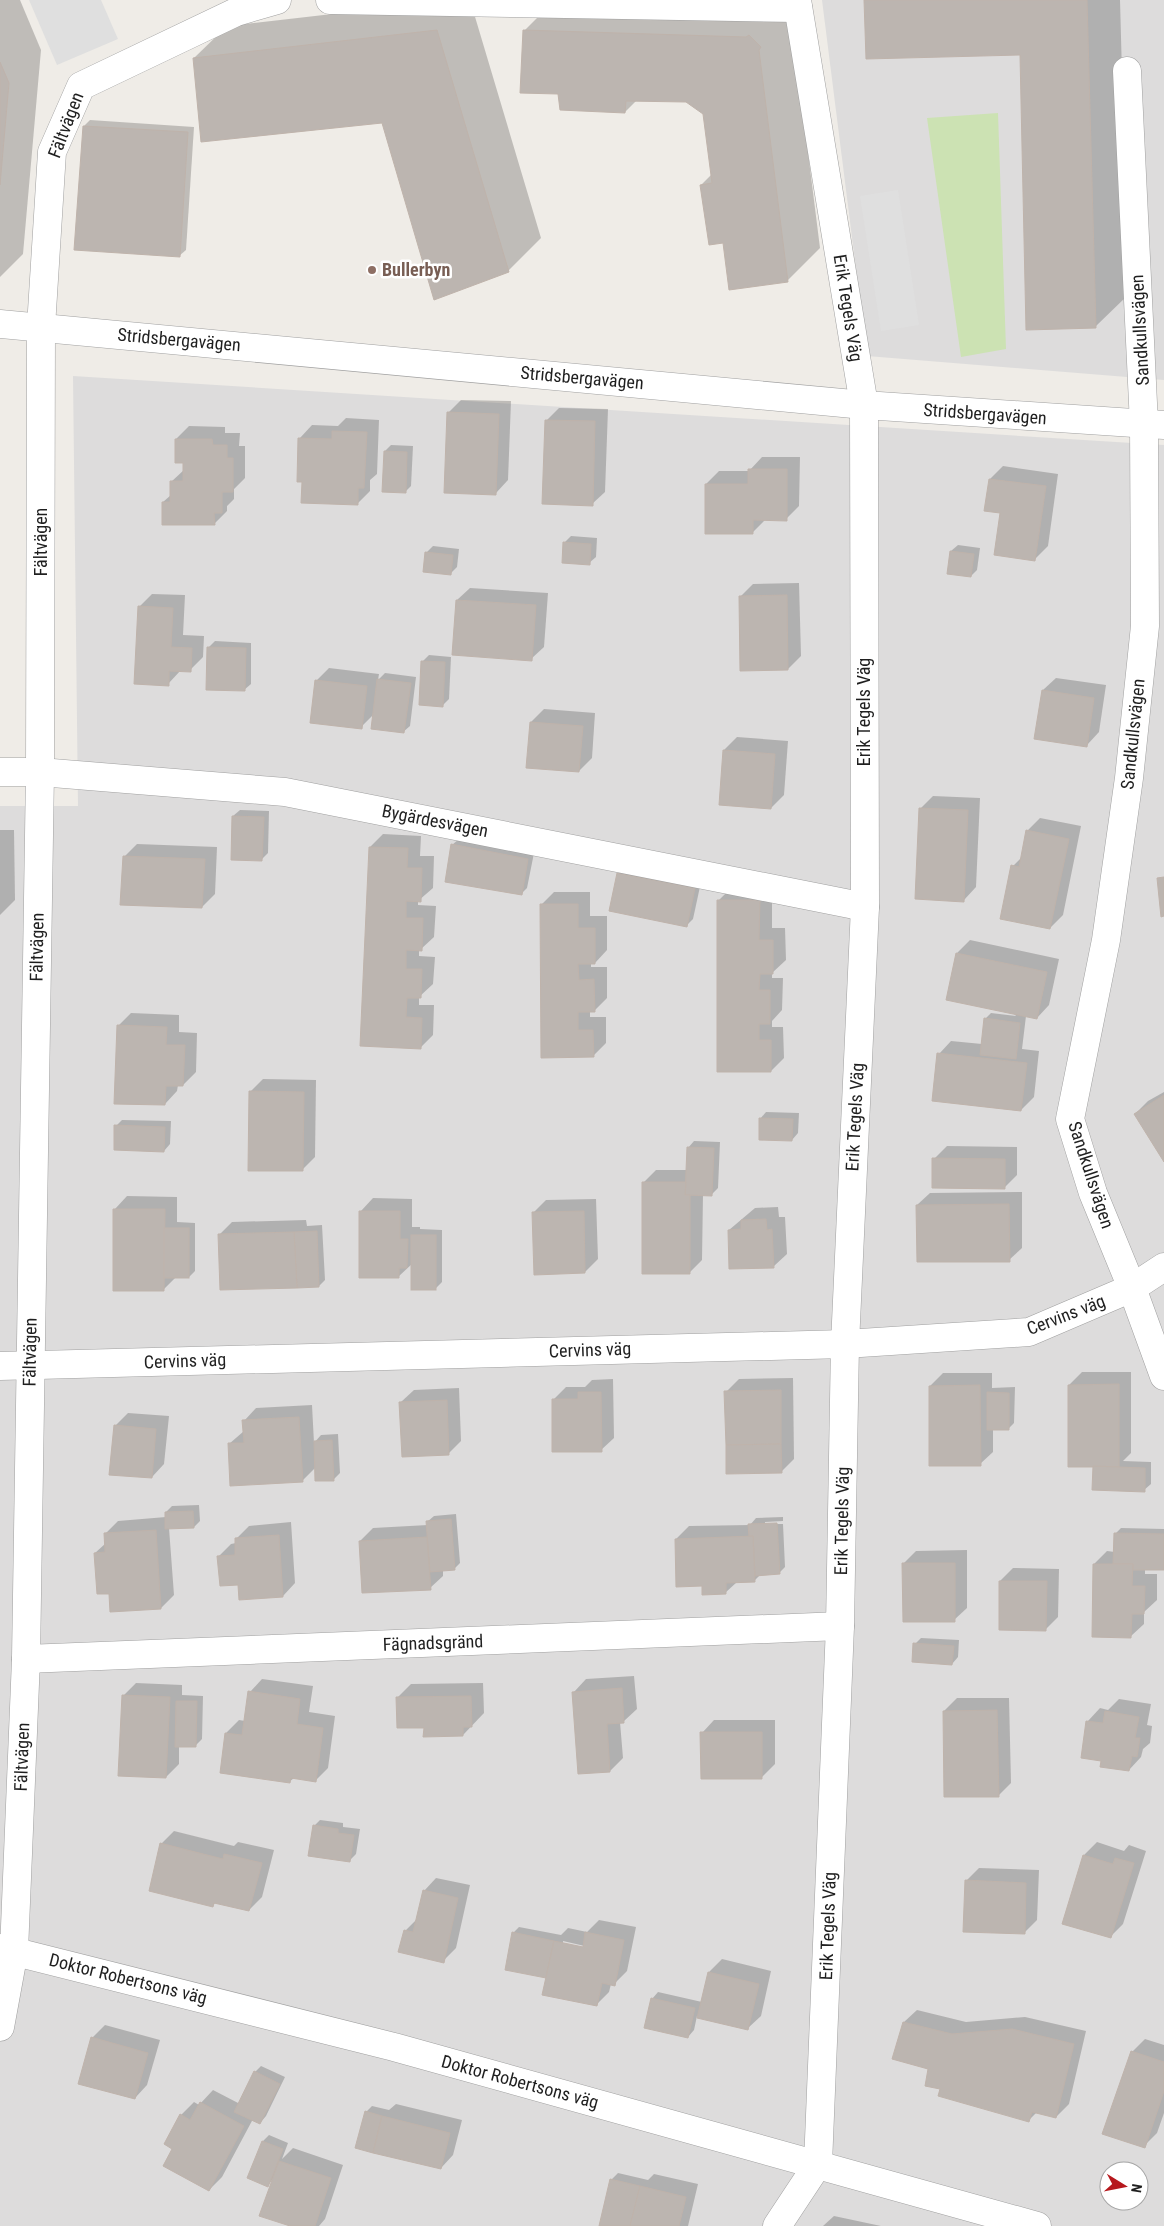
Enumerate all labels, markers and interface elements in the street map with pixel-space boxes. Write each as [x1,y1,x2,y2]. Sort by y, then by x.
street label: Fältvägen [43,89,88,161]
street label: Erik Tegels Väg [830,253,867,363]
place label: Bullerbyn [382,259,450,280]
marker: Bullerbyn [366,264,378,276]
street label: Sandkullsvägen [1126,274,1153,386]
street label: Stridsbergavägen [117,324,242,355]
street label: Stridsbergavägen [520,362,645,393]
street label: Stridsbergavägen [923,399,1047,428]
street label: Fältvägen [30,508,51,576]
street label: Erik Tegels Väg [853,658,874,766]
street label: Sandkullsvägen [1116,678,1149,790]
street label: Bygärdesvägen [380,800,490,841]
street label: Fältvägen [25,912,48,982]
street label: Erik Tegels Väg [841,1062,868,1172]
street label: Sandkullsvägen [1064,1119,1119,1231]
street label: Cervins väg [1024,1290,1108,1339]
street label: Fältvägen [18,1317,41,1387]
street label: Cervins väg [549,1338,631,1361]
street label: Cervins väg [144,1349,226,1372]
street label: Erik Tegels Väg [830,1467,853,1575]
street label: Fägnadsgränd [382,1630,484,1655]
street label: Fältvägen [10,1722,33,1792]
street label: Erik Tegels Väg [815,1871,840,1981]
street label: Doktor Robertsons väg [47,1949,209,2008]
street label: Doktor Robertsons väg [439,2050,601,2113]
north arrow [1099,2161,1149,2211]
text: N [1128,2183,1145,2194]

